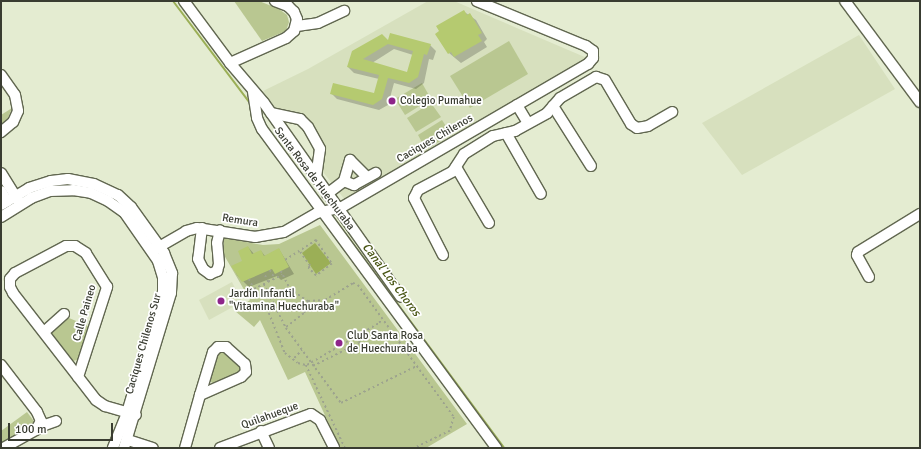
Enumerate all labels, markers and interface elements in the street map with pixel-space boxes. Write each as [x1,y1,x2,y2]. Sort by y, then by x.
place label: Colegio Pumahue [400,94,482,108]
marker: Colegio Pumahue [387,96,397,106]
street label: Caciques Chilenos [395,112,475,166]
street label: Santa Rosa de Huechuraba [271,125,357,233]
street label: Remura [221,212,259,230]
water label: Canal Los Choros [359,241,423,319]
street label: Calle Paineo [71,283,99,343]
place label: Jardín Infantil "Vitamina Huechuraba" [229,288,339,314]
street label: Caciques Chilenos Sur [123,292,165,396]
marker: Jardín Infantil "Vitamina Huechuraba" [216,296,226,306]
place label: Club Santa Rosa de Huechuraba [347,330,423,356]
marker: Club Santa Rosa de Huechuraba [334,338,344,348]
street label: Quilahueque [240,400,300,432]
scale bar [10,415,115,441]
text: 100 m [15,422,47,437]

